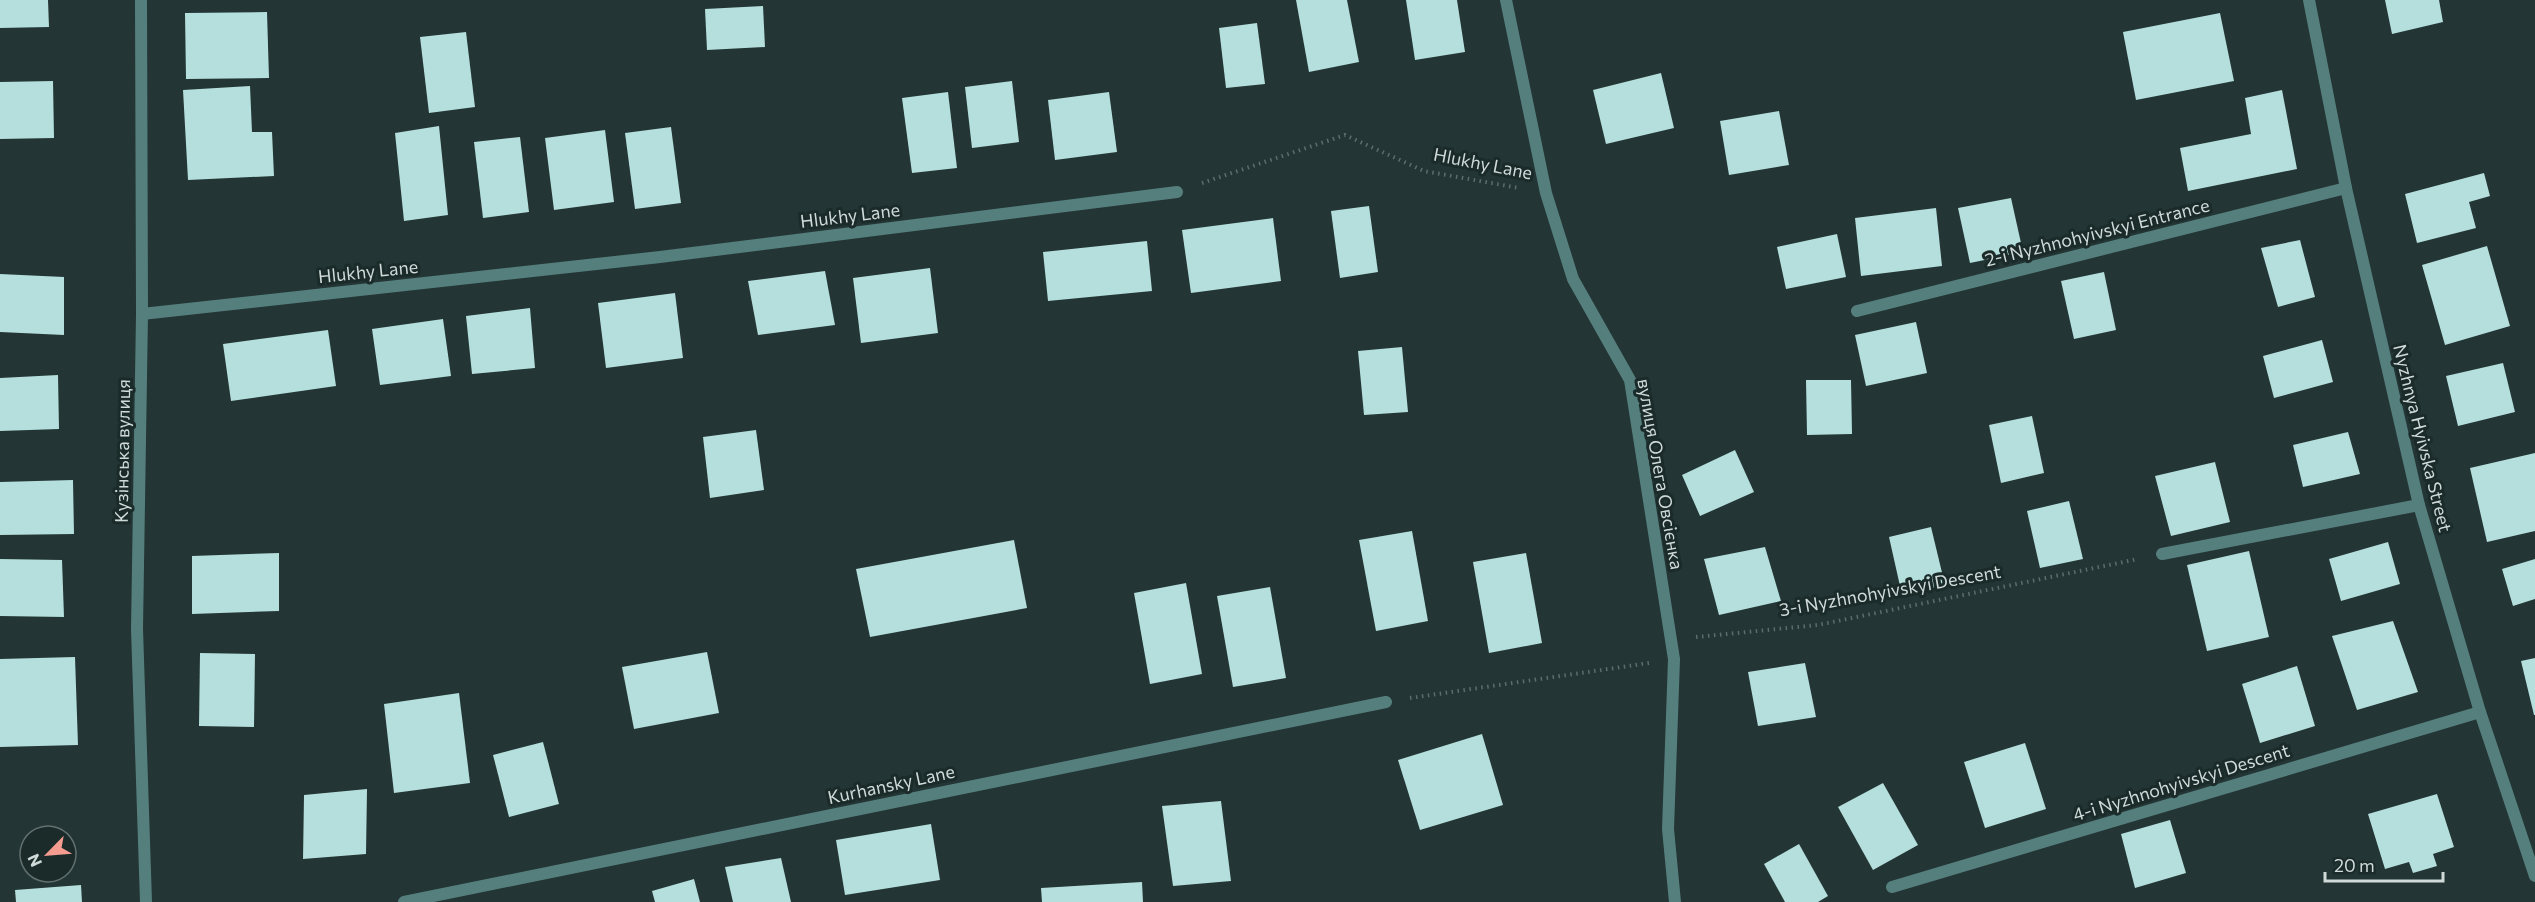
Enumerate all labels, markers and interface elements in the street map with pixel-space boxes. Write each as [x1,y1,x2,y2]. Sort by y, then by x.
street label: Hlukhy Lane [1432,143,1534,183]
street label: 2-i Nyzhnohyivskyi Entrance [1982,193,2212,271]
street label: Hlukhy Lane [799,198,901,232]
street label: Hlukhy Lane [317,255,419,287]
street label: Nyzhnya Hyivska Street [2389,342,2457,534]
street label: вулиця Олега Овсієнка [1633,377,1689,571]
street label: Кузінська вулиця [110,379,134,523]
street label: 3-i Nyzhnohyivskyi Descent [1777,560,2003,620]
street label: 4-i Nyzhnohyivskyi Descent [2070,739,2292,825]
street label: Kurhansky Lane [825,760,957,808]
north arrow [18,824,78,884]
scale bar [2325,845,2444,883]
text: N [23,851,45,870]
text: 20 m [2334,854,2375,876]

